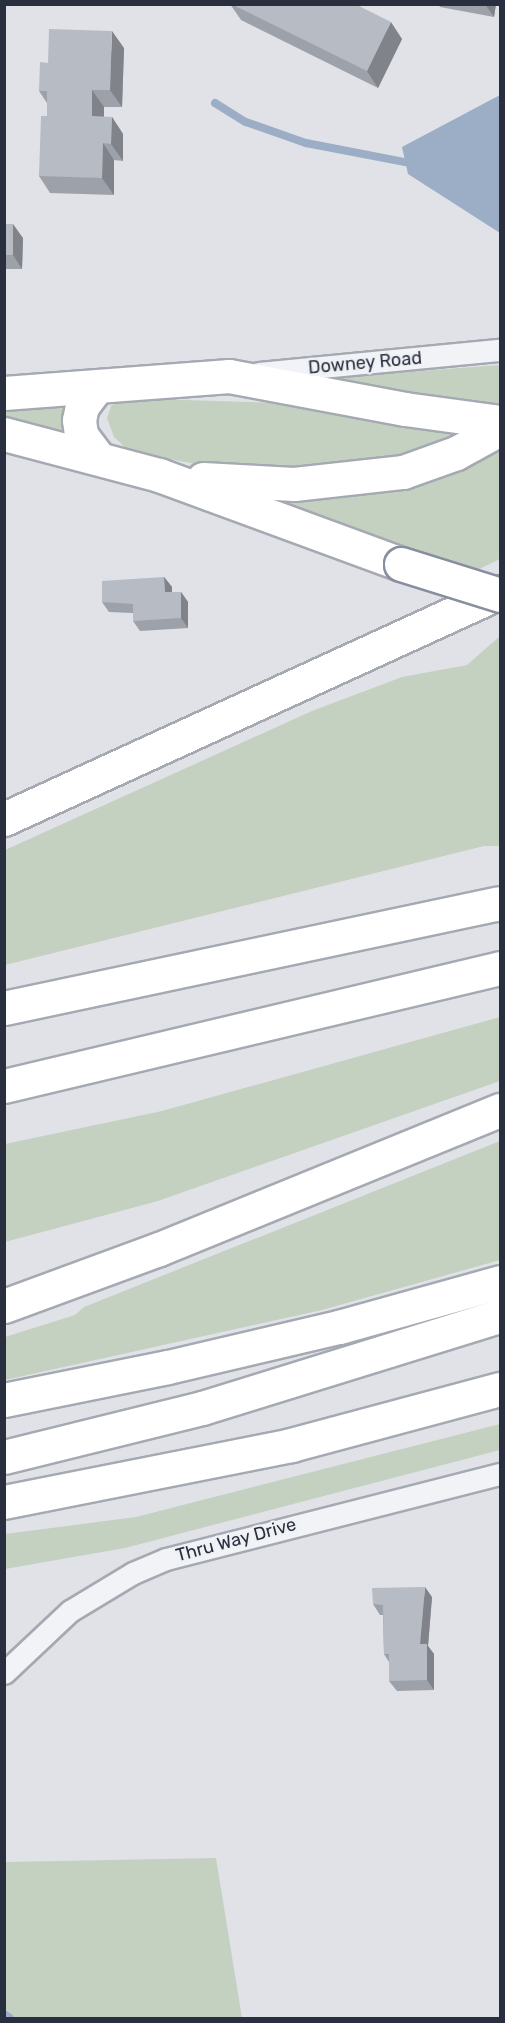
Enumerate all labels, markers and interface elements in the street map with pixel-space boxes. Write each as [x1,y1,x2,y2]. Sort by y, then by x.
street label: Downey Road [307,347,423,379]
street label: Thru Way Drive [173,1513,299,1567]

